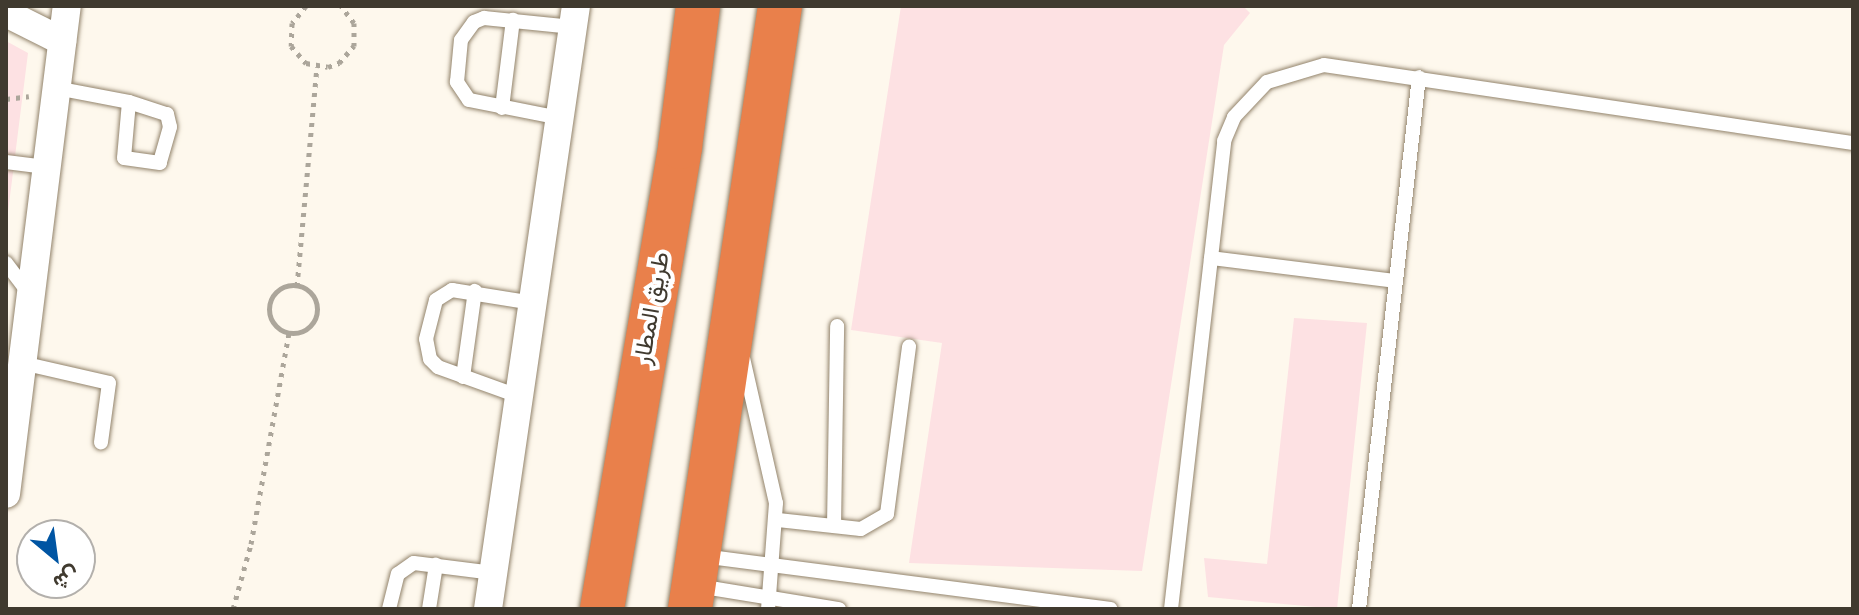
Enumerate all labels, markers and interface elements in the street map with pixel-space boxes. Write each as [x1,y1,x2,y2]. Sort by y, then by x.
street label: طريق المطار [628,250,676,366]
north arrow [16,519,96,599]
text: ش [49,560,85,596]

